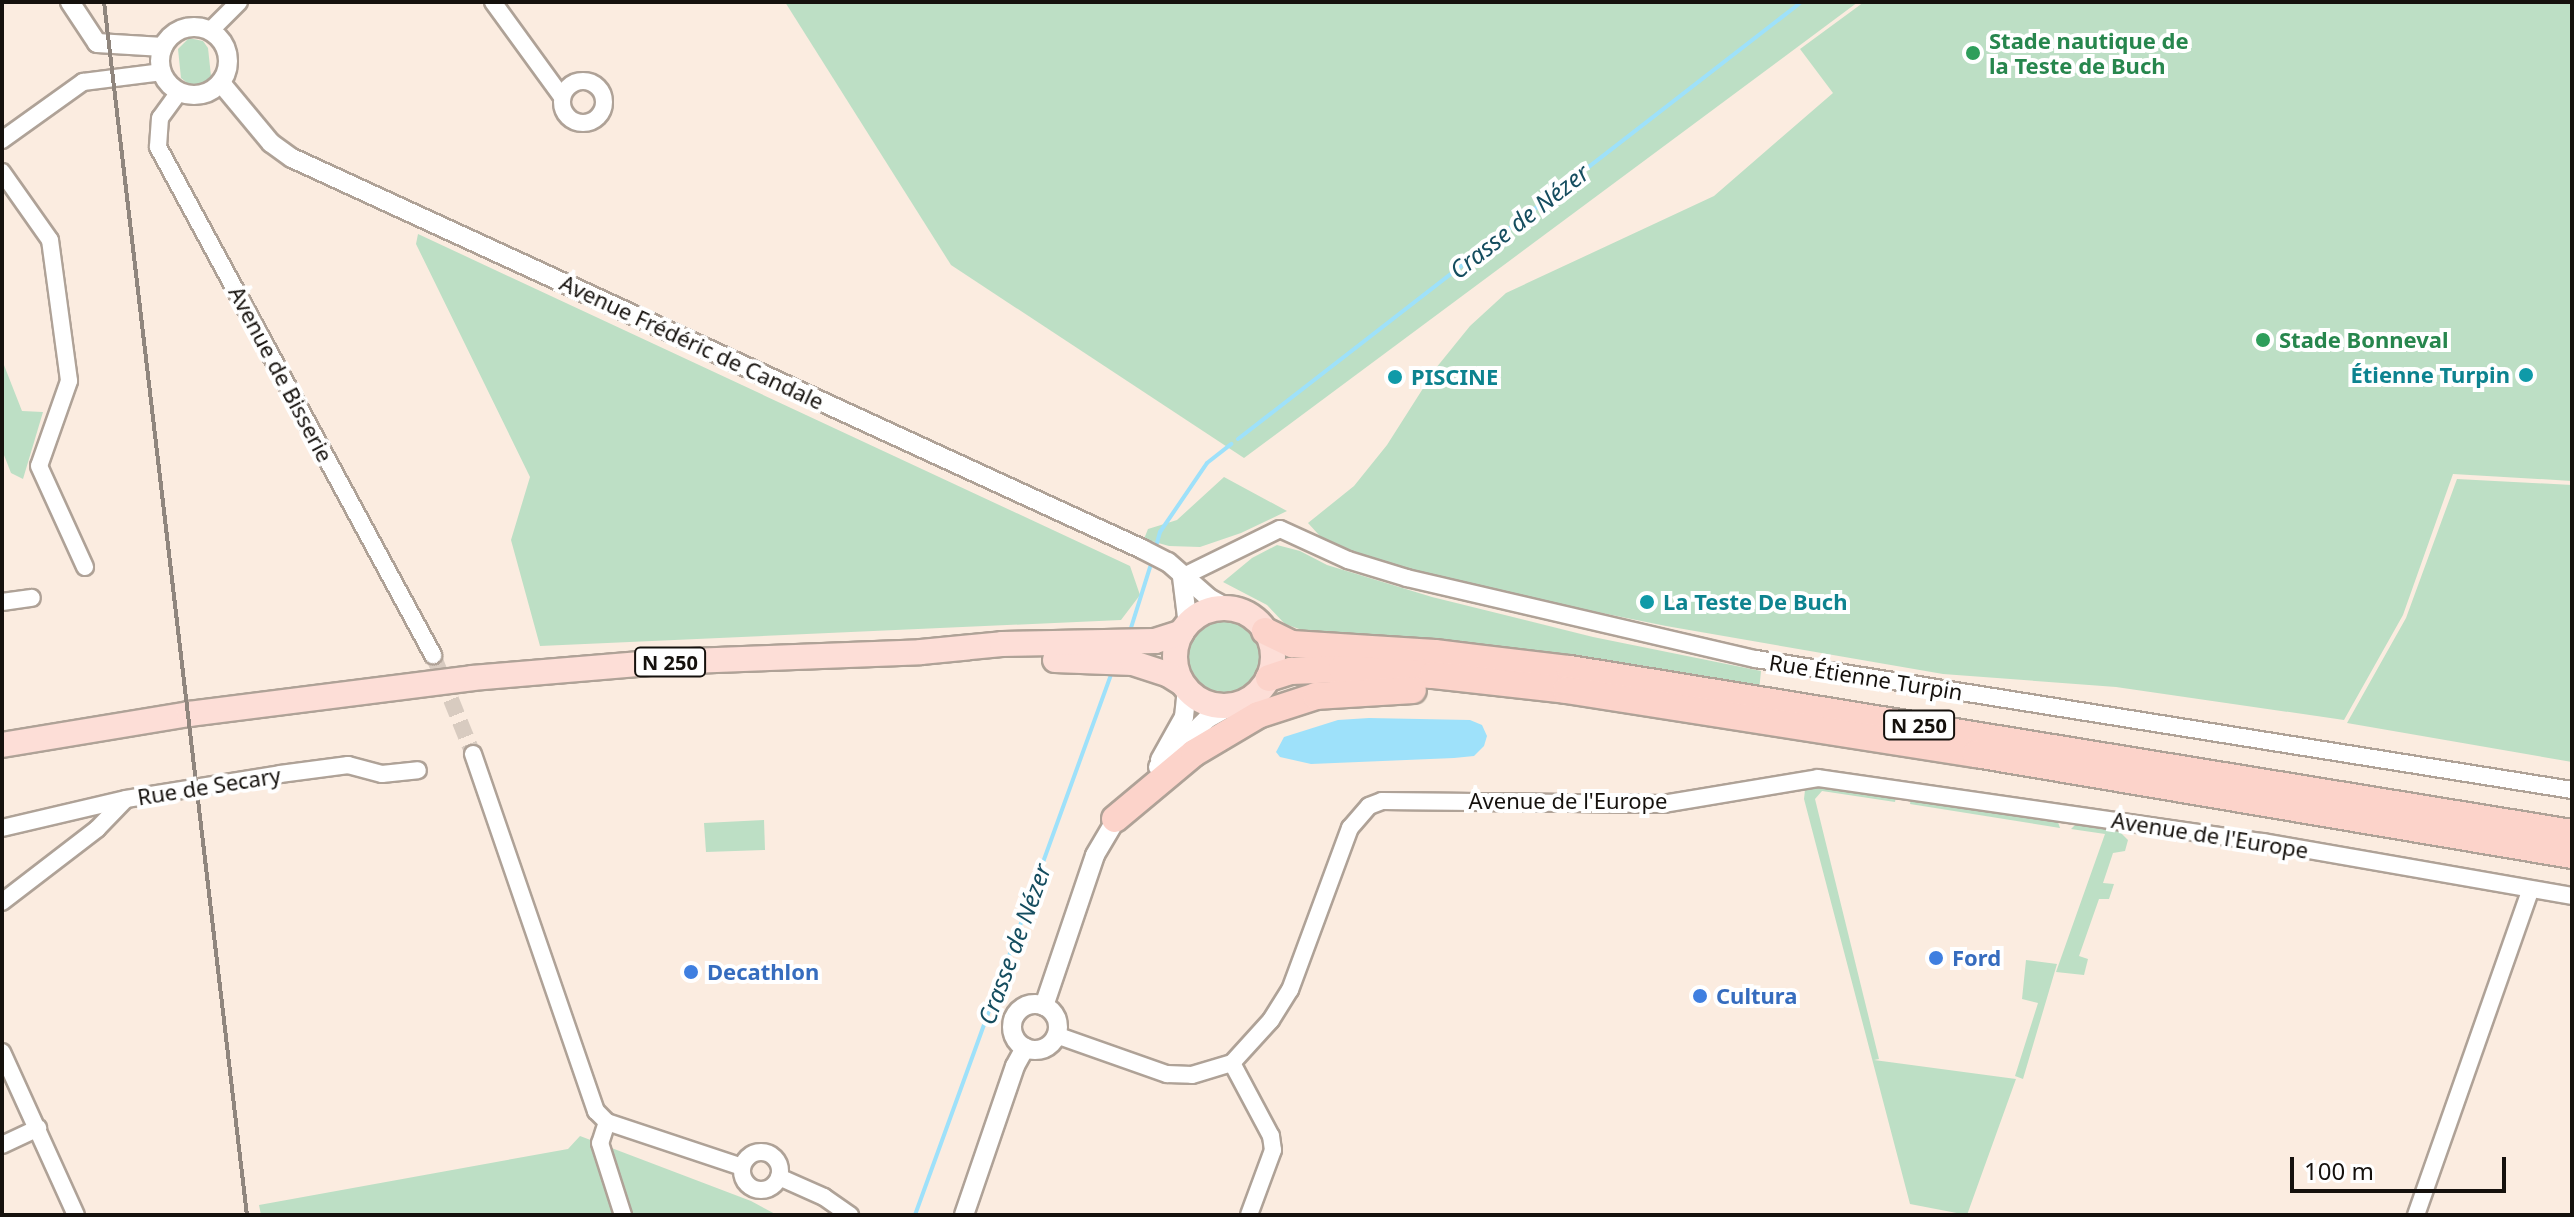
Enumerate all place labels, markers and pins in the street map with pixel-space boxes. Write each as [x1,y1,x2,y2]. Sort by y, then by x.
place label: Stade nautique de la Teste de Buch [1989,27,2189,78]
marker: Stade nautique de la Teste de Buch [1964,44,1982,62]
place label: Stade Bonneval [2279,327,2449,353]
marker: Stade Bonneval [2254,331,2272,349]
place label: Étienne Turpin [2350,362,2510,388]
place label: PISCINE [1411,364,1498,390]
marker: Étienne Turpin [2517,366,2535,384]
marker: PISCINE [1386,368,1404,386]
place label: La Teste De Buch [1663,589,1847,615]
marker: La Teste De Buch [1638,593,1656,611]
place label: Ford [1952,945,2001,971]
marker: Ford [1927,949,1945,967]
place label: Decathlon [707,959,819,985]
marker: Decathlon [682,963,700,981]
place label: Cultura [1716,983,1797,1009]
marker: Cultura [1691,987,1709,1005]

